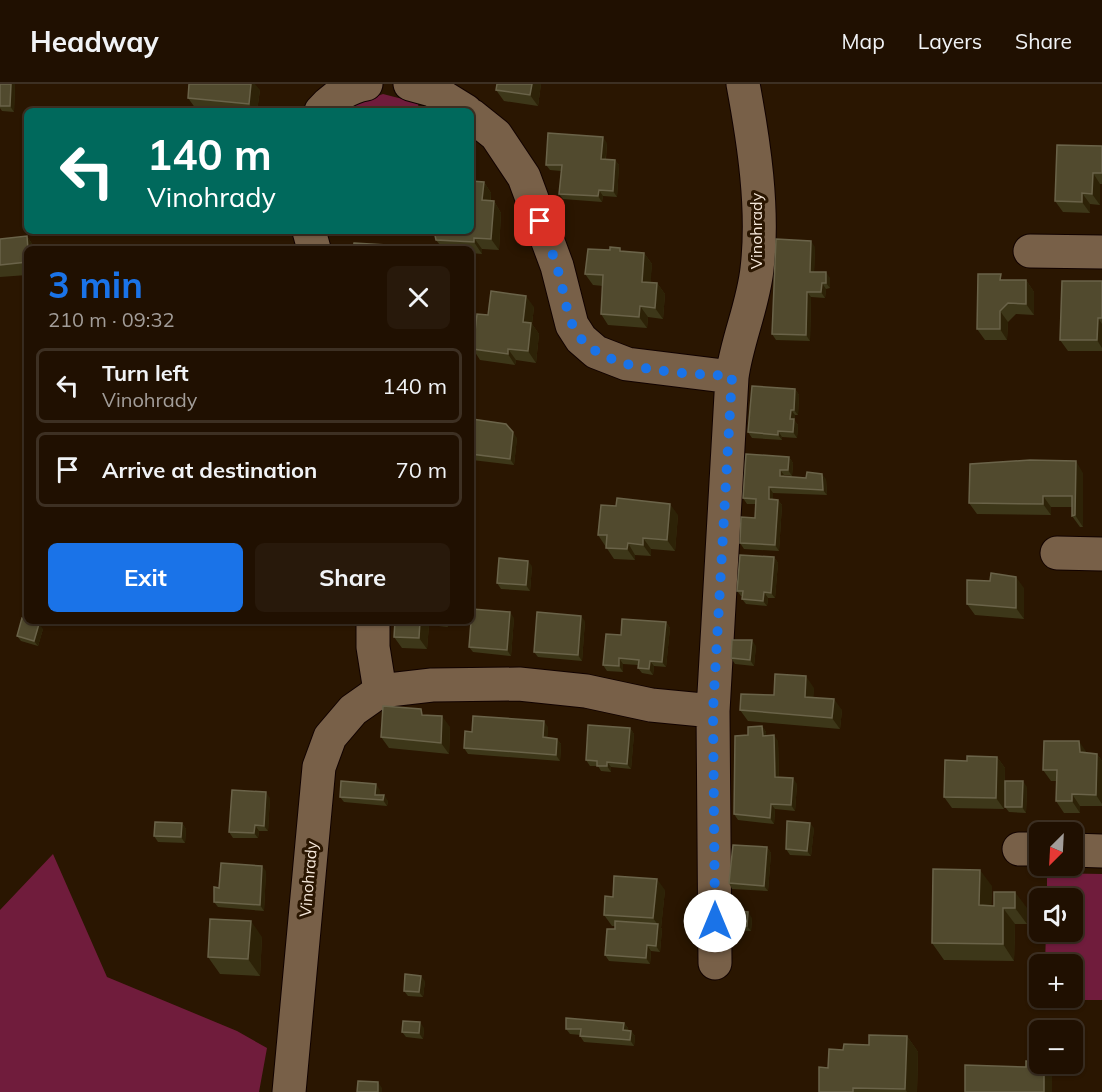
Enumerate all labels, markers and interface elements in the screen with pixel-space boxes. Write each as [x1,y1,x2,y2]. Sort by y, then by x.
text: Headway [30,24,159,59]
text: Map [842,28,885,54]
text: Layers [918,28,982,54]
text: Share [1015,28,1072,54]
text: 140 m [147,128,272,181]
icon: left [48,132,126,210]
text: Vinohrady [147,180,276,214]
street label: Vinohrady [746,192,766,269]
pin [514,195,565,246]
icon: arrive [523,204,556,237]
text: 3 min [48,262,143,307]
button: close [387,266,450,329]
text: 210 m · 09:32 [48,307,174,332]
text: Turn left [102,359,189,387]
icon: left [51,369,84,402]
text: 140 m [382,372,447,400]
text: Vinohrady [102,387,197,412]
icon: arrive [51,453,84,486]
text: Arrive at destination [102,456,317,484]
text: 70 m [396,456,447,484]
button: Exit [48,543,243,612]
button: Share [255,543,450,612]
north arrow [1029,822,1083,876]
map controls [1029,822,1083,1074]
street label: Vinohrady [295,840,321,918]
button: sound [1029,888,1083,942]
position arrow [683,889,747,953]
button: + [1029,954,1083,1008]
button: − [1029,1020,1083,1074]

